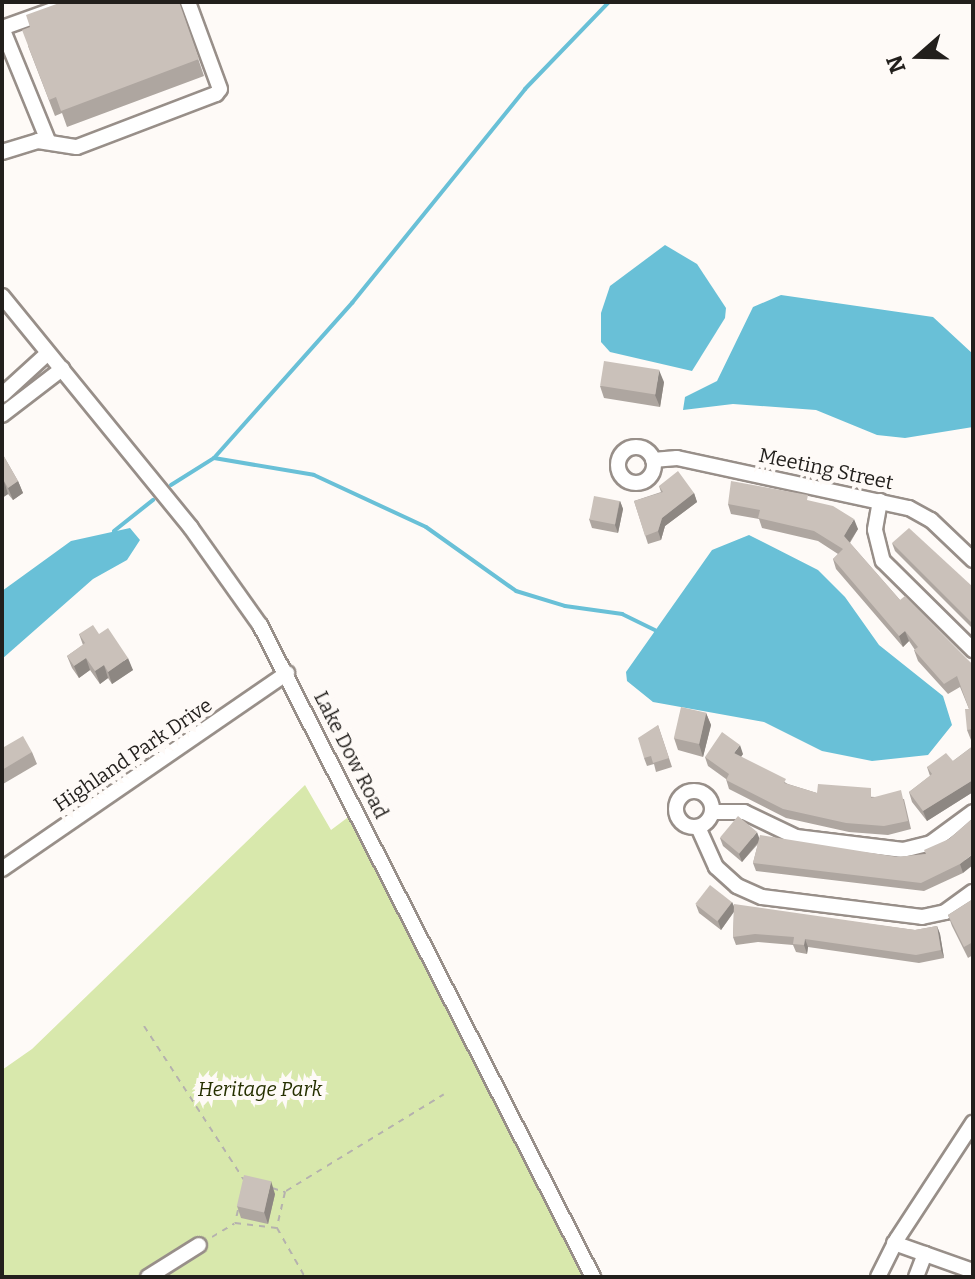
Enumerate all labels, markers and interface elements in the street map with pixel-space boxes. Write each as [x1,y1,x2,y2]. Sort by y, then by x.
north arrow [879,16,959,96]
text: N [880,52,912,77]
street label: Meeting Street [757,443,895,495]
street label: Lake Dow Road [309,687,393,823]
street label: Highland Park Drive [49,693,217,817]
park label: Heritage Park [198,1077,322,1101]

